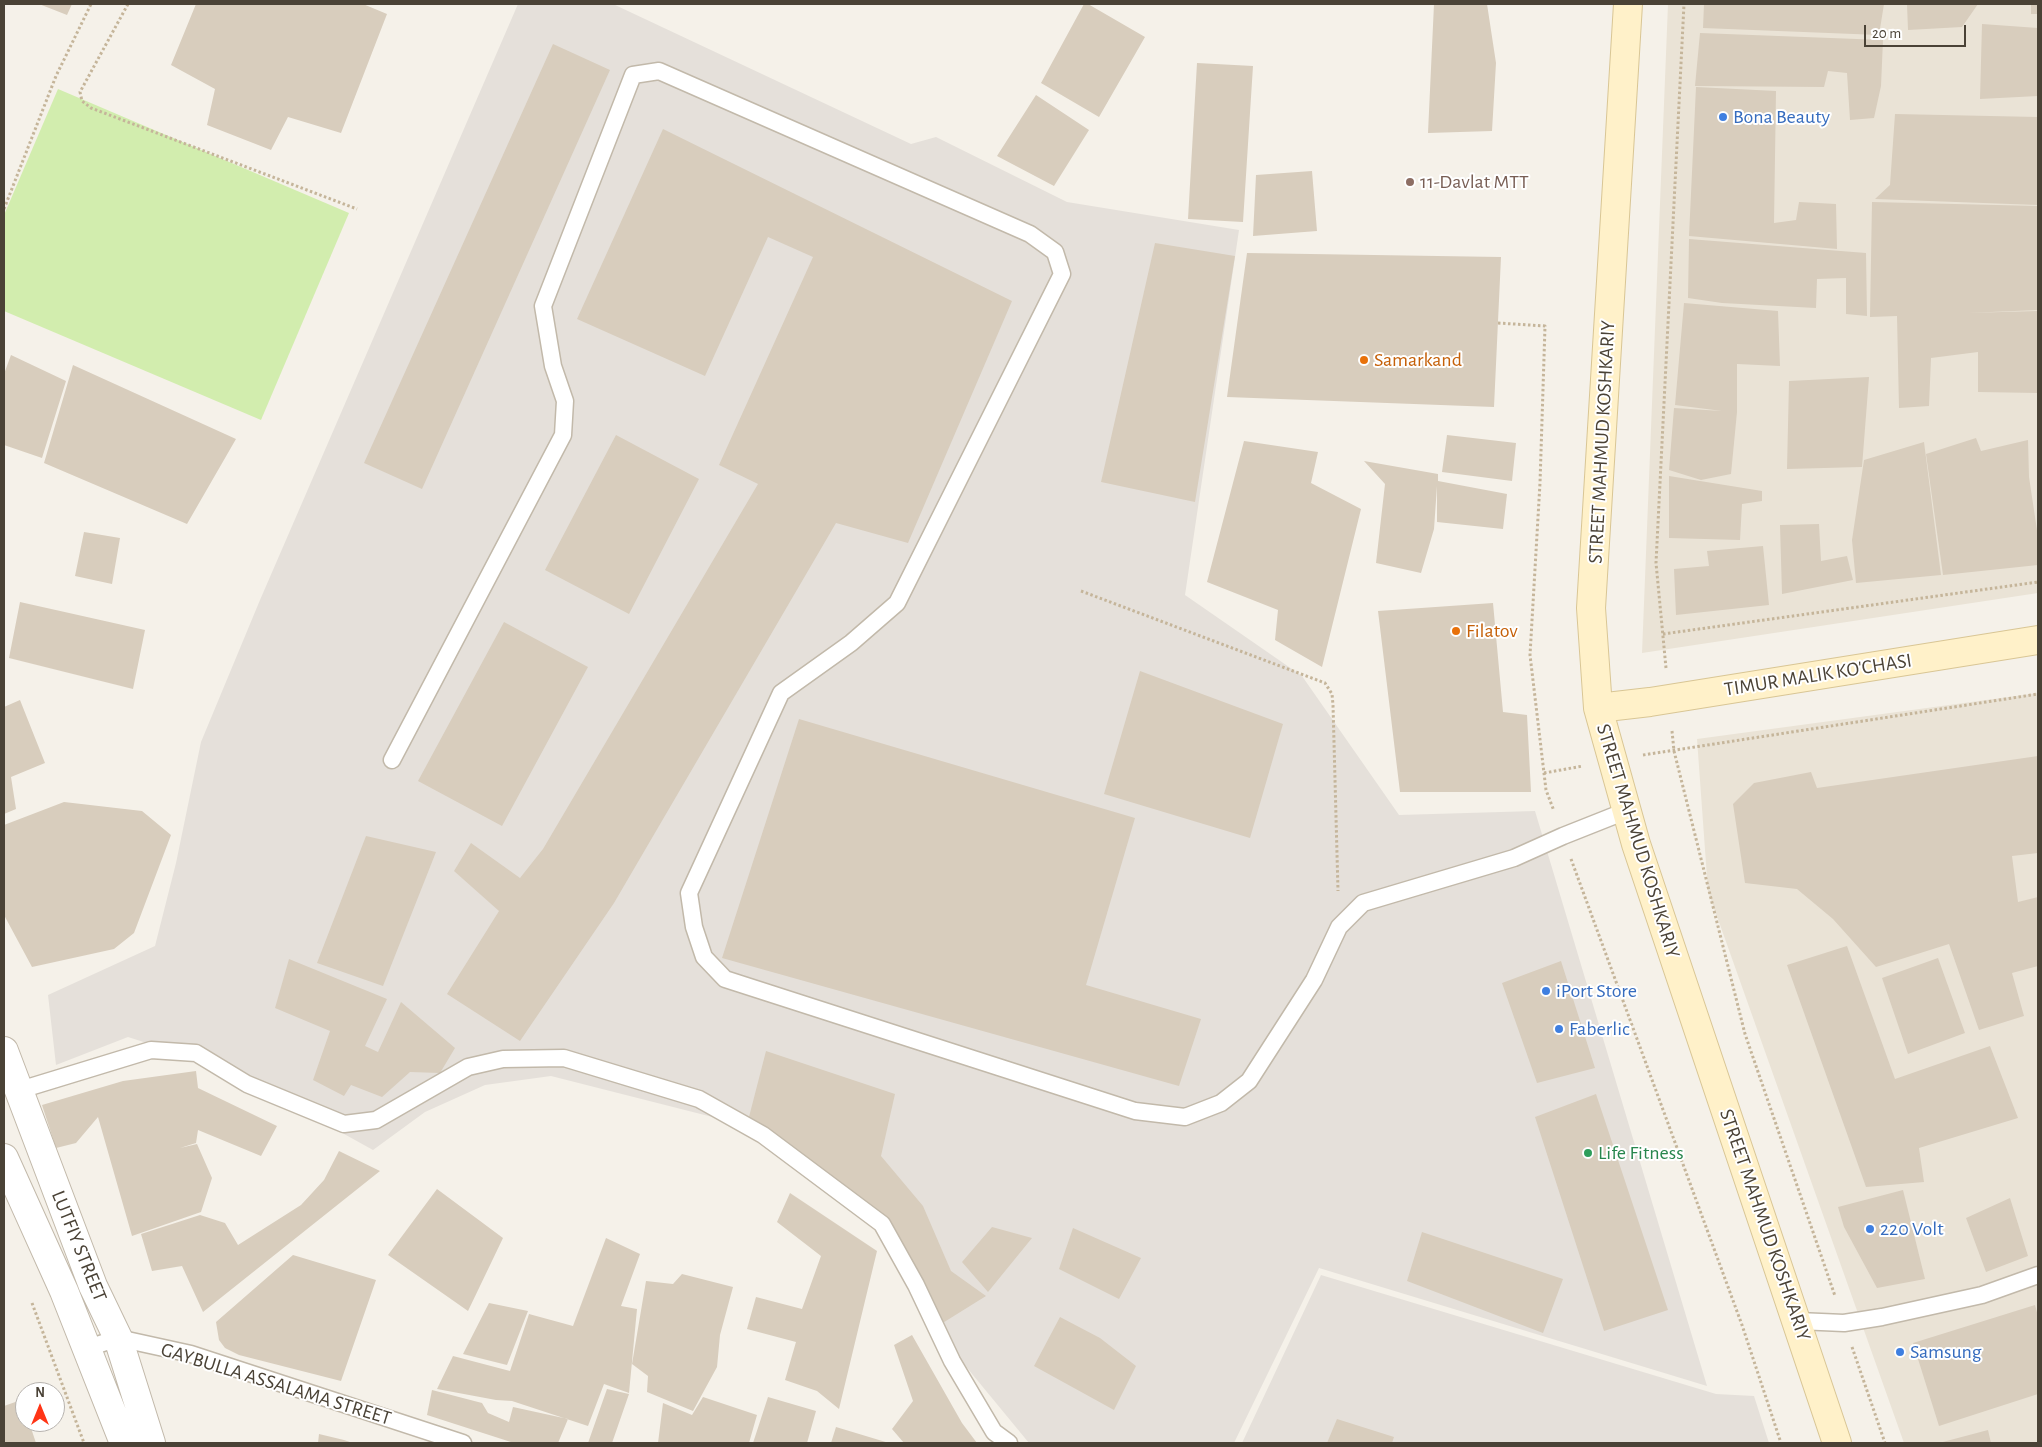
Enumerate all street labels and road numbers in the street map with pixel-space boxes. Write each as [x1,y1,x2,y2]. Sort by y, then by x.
street label: STREET MAHMUD KOSHKARIY [1584,320,1620,564]
street label: TIMUR MALIK KO'CHASI [1723,648,1913,702]
street label: STREET MAHMUD KOSHKARIY [1591,721,1685,961]
street label: STREET MAHMUD KOSHKARIY [1714,1106,1816,1344]
street label: LUTFIY STREET [46,1187,112,1305]
street label: GAYBULLA ASSALAMA STREET [158,1338,394,1430]

